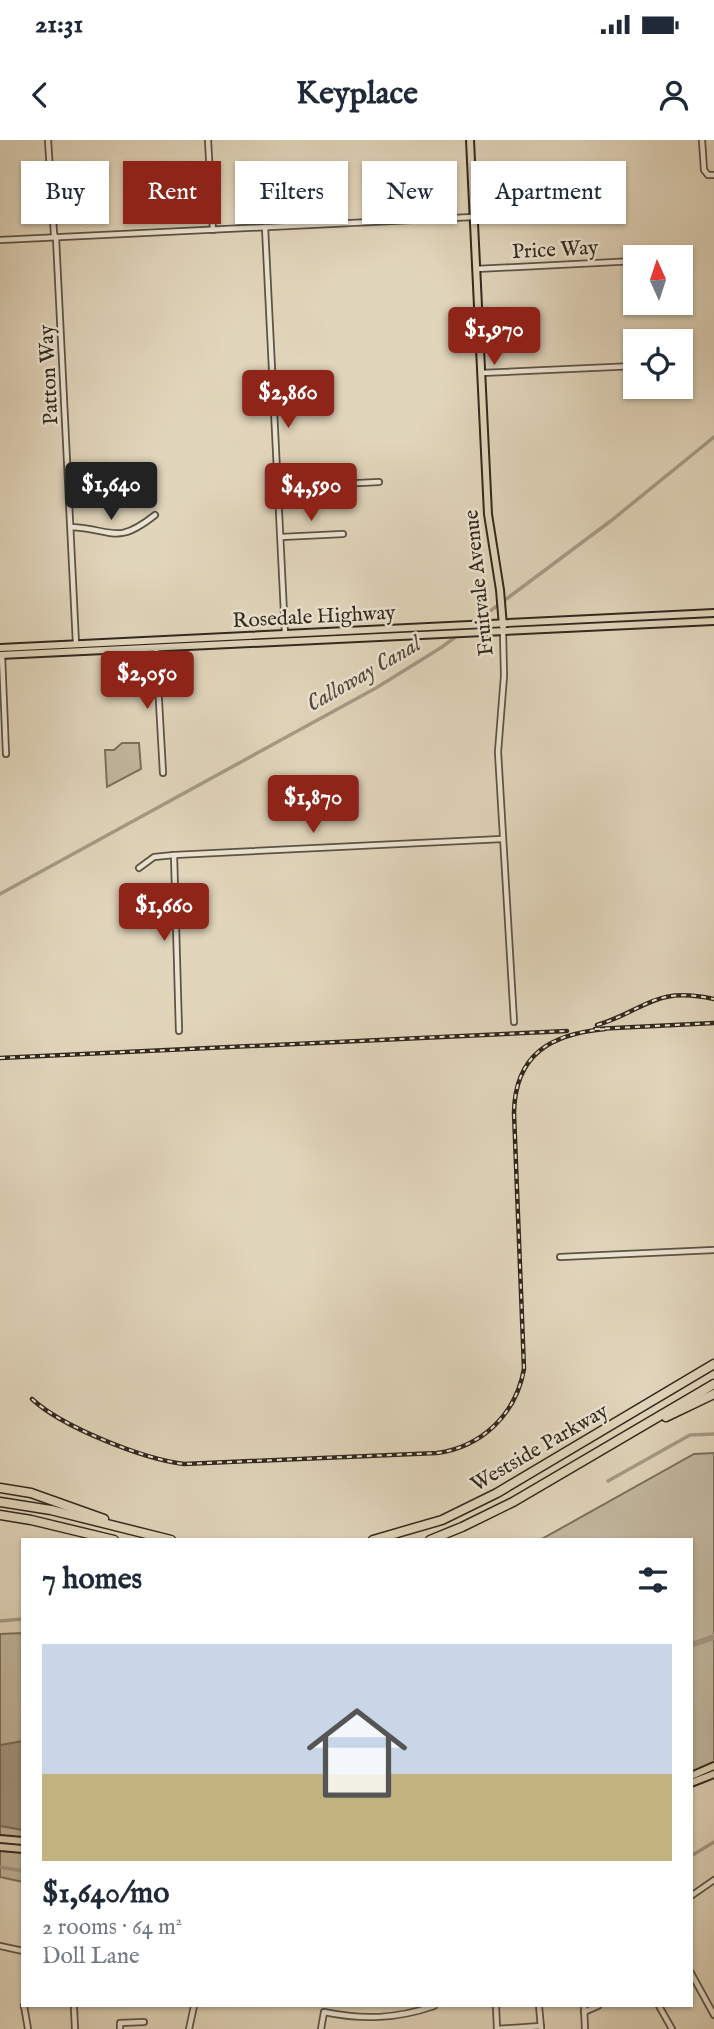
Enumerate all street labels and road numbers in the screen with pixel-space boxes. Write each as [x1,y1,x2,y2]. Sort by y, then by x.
street label: Price Way [511,235,600,266]
street label: Patton Way [33,323,66,426]
street label: Fruitvale Avenue [458,508,501,657]
street label: Rosedale Highway [232,600,397,635]
street label: Westside Parkway [466,1398,614,1499]

